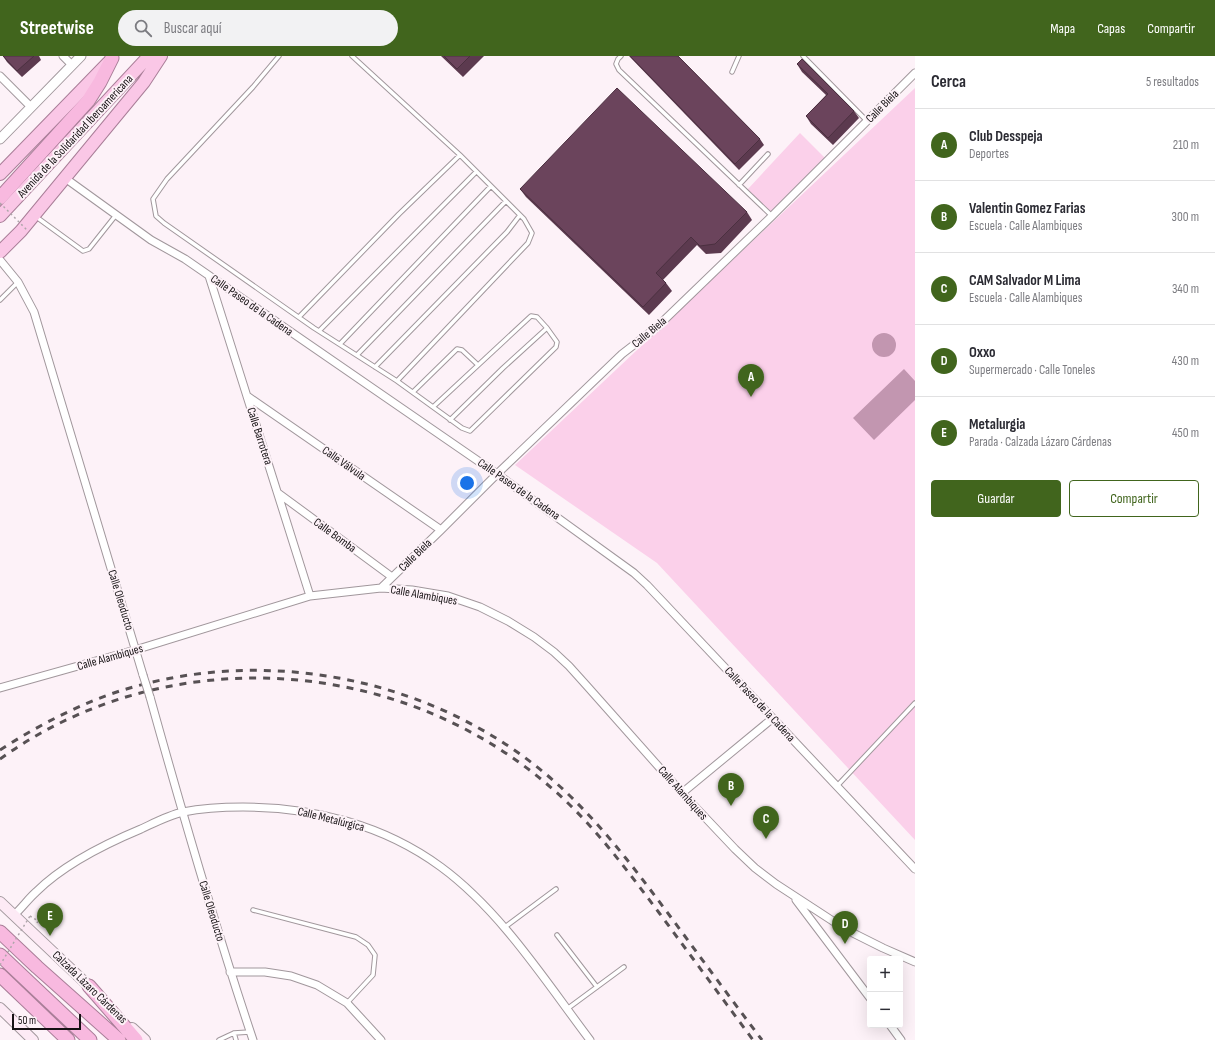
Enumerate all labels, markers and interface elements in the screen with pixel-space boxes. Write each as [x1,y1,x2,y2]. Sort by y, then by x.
search box [118,10,398,46]
text: Streetwise [20,17,94,40]
icon: search [132,17,154,39]
text: Buscar aquí [164,19,221,38]
text: Mapa [1050,20,1075,37]
text: Capas [1097,20,1125,37]
text: Compartir [1147,20,1195,37]
street label: Avenida de la Solidaridad Iberoamericana [14,71,137,202]
text: Cerca [931,72,966,92]
text: 5 resultados [1146,74,1199,90]
street label: Calle Biela [863,86,902,126]
text: Club Desspeja [969,127,1043,146]
text: A [941,137,947,153]
text: 210 m [1173,137,1199,153]
text: Deportes [969,146,1009,162]
text: Valentin Gomez Farias [969,199,1085,218]
text: B [941,209,947,225]
text: 300 m [1172,209,1199,225]
text: Escuela · Calle Alambiques [969,218,1082,234]
street label: Calle Paseo de la Cadena [208,271,296,340]
text: CAM Salvador M Lima [969,271,1081,290]
text: C [941,281,947,297]
text: 340 m [1172,281,1199,297]
text: Escuela · Calle Alambiques [969,290,1082,306]
street label: Calle Biela [629,313,670,351]
text: Oxxo [969,343,996,362]
text: D [941,353,947,369]
text: 430 m [1172,353,1199,369]
text: Supermercado · Calle Toneles [969,362,1095,378]
pin: A [738,364,764,397]
street label: Calle Barrotera [243,406,276,467]
text: Metalurgia [969,415,1025,434]
text: E [941,425,947,441]
text: 450 m [1172,425,1199,441]
text: Parada · Calzada Lázaro Cárdenas [969,434,1112,450]
street label: Calle Válvula [319,443,369,484]
street label: Calle Paseo de la Cadena [475,455,563,524]
your location [457,473,477,493]
button: Guardar [931,480,1061,517]
button: Compartir [1069,480,1199,517]
street label: Calle Bomba [310,515,359,556]
street label: Calle Biela [396,536,435,575]
street label: Calle Oleoducto [104,568,137,632]
street label: Calle Alambiques [389,582,459,609]
street label: Calle Alambiques [76,641,145,674]
street label: Calle Paseo de la Cadena [721,664,799,745]
street label: Calle Alambiques [654,763,711,823]
pin: B [718,773,744,806]
street label: Calle Metalúrgica [296,804,366,835]
pin: C [753,806,779,839]
street label: Calle Oleoducto [195,879,228,943]
pin: E [37,903,63,936]
pin: D [832,911,858,944]
street label: Calzada Lázaro Cárdenas [49,948,130,1027]
map controls [867,956,903,1028]
button: + [867,956,903,992]
button: − [867,992,903,1028]
scale bar [12,1012,81,1031]
text: 50 m [18,1014,36,1027]

